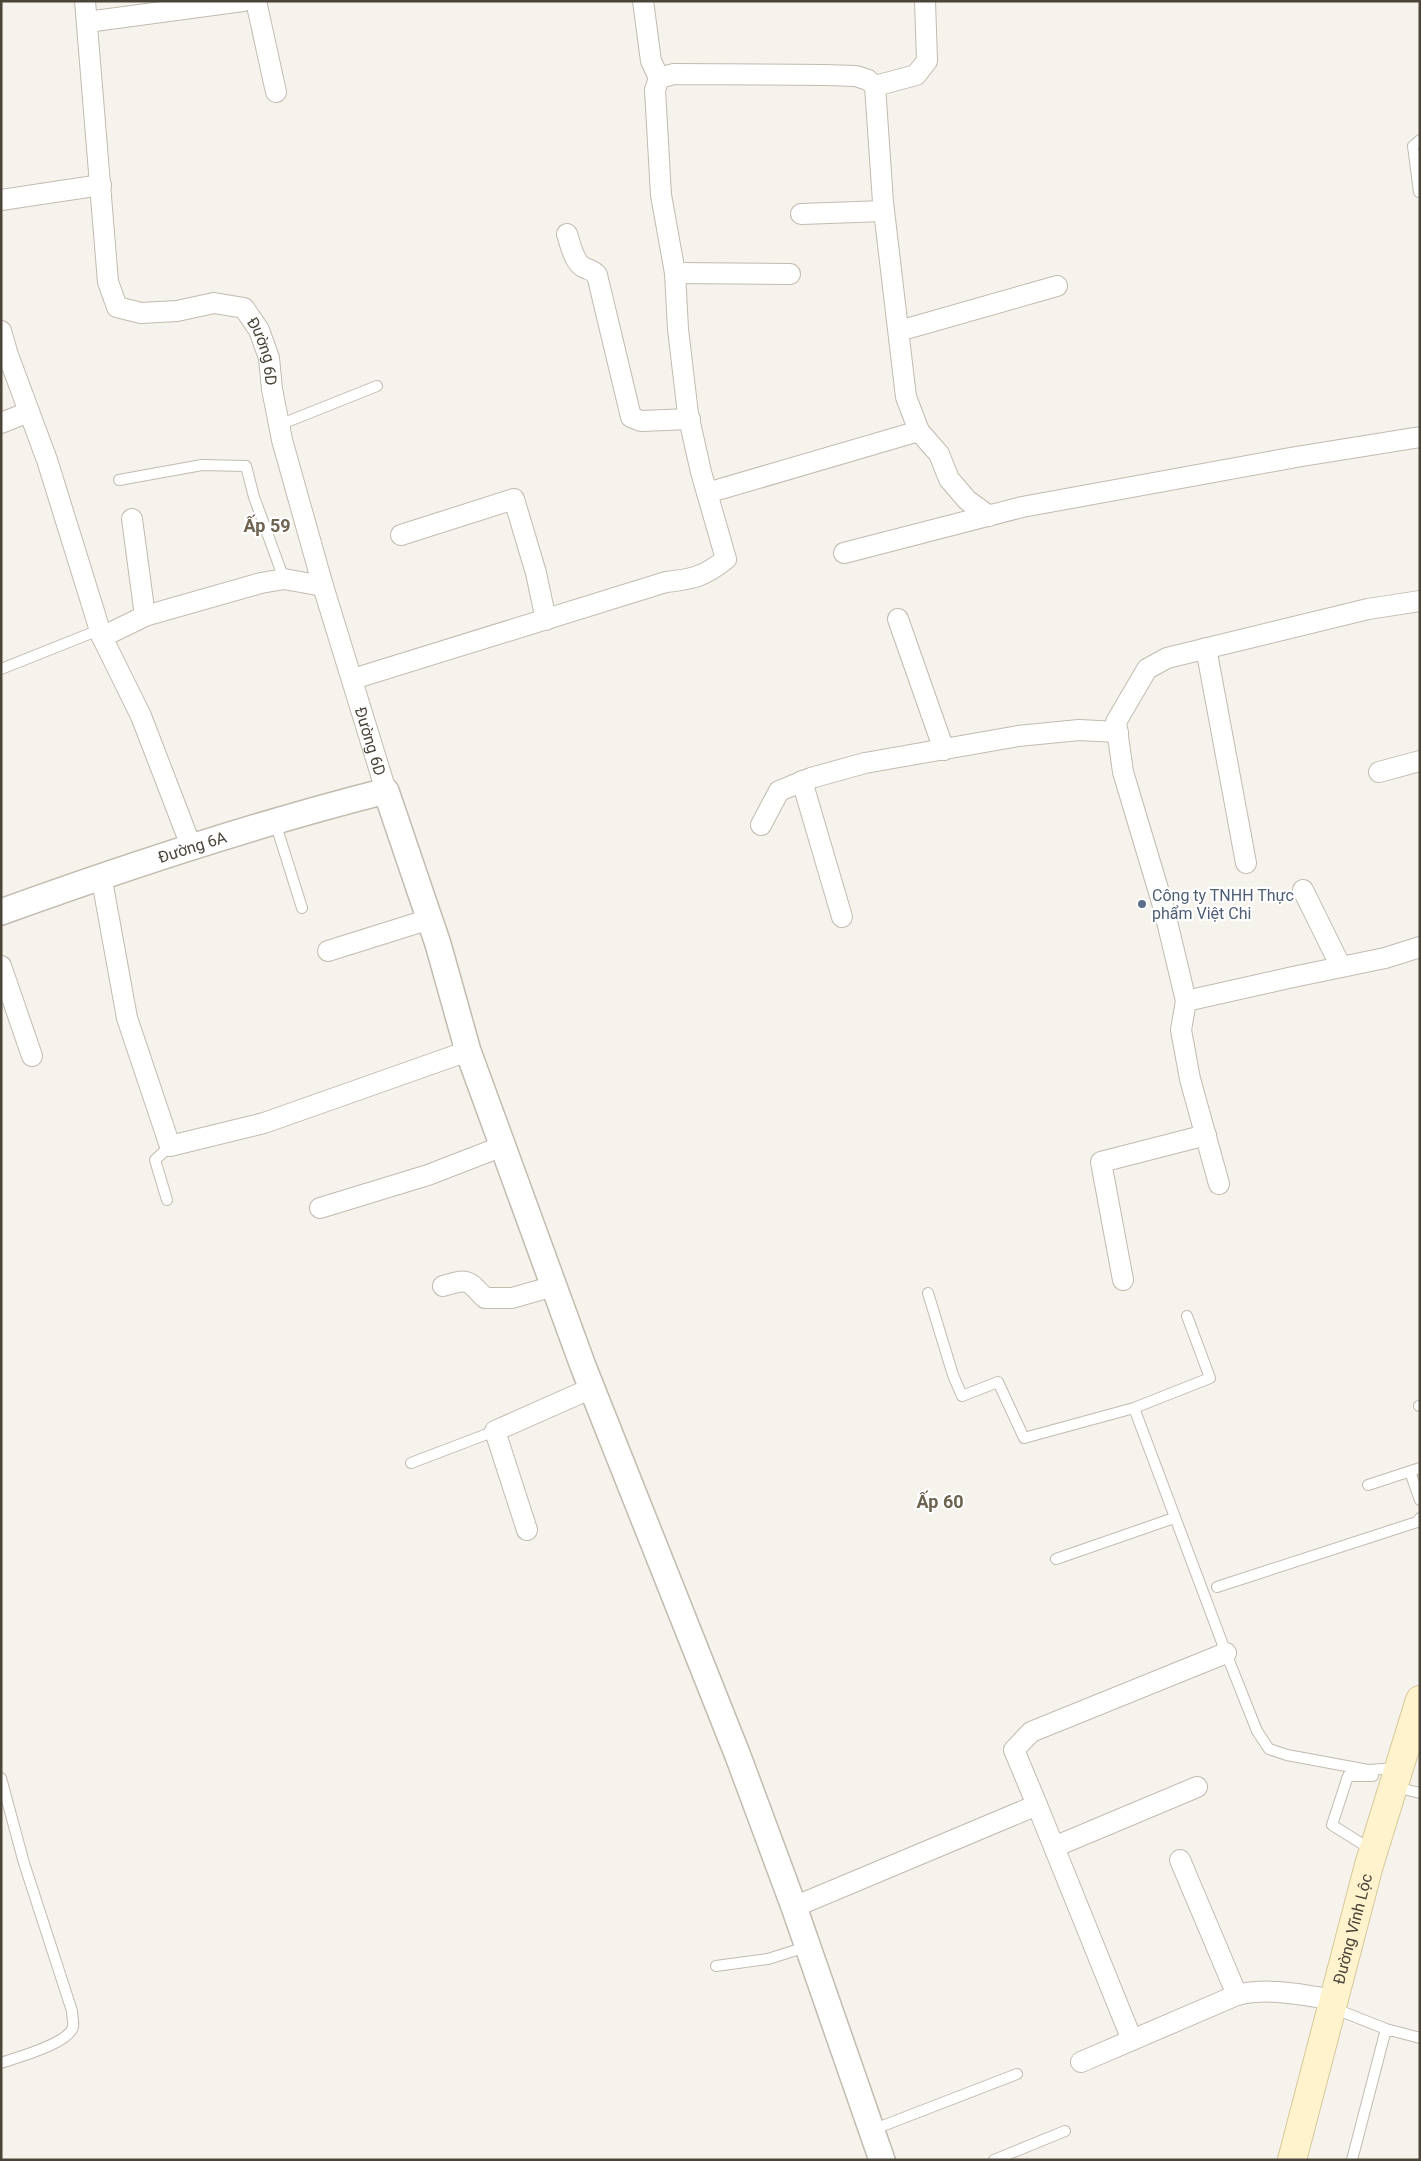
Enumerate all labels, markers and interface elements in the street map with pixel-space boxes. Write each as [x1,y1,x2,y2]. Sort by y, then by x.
street label: Đường 6D [243,313,281,386]
district label: Ấp 59 [243,514,291,536]
street label: Đường 6D [351,704,390,778]
street label: Đường 6A [155,827,229,867]
place label: Công ty TNHH Thực phẩm Việt Chi [1152,886,1294,923]
marker: Công ty TNHH Thực phẩm Việt Chi [1136,898,1148,910]
district label: Ấp 60 [916,1490,964,1512]
street label: Đường Vĩnh Lộc [1329,1871,1376,1986]

